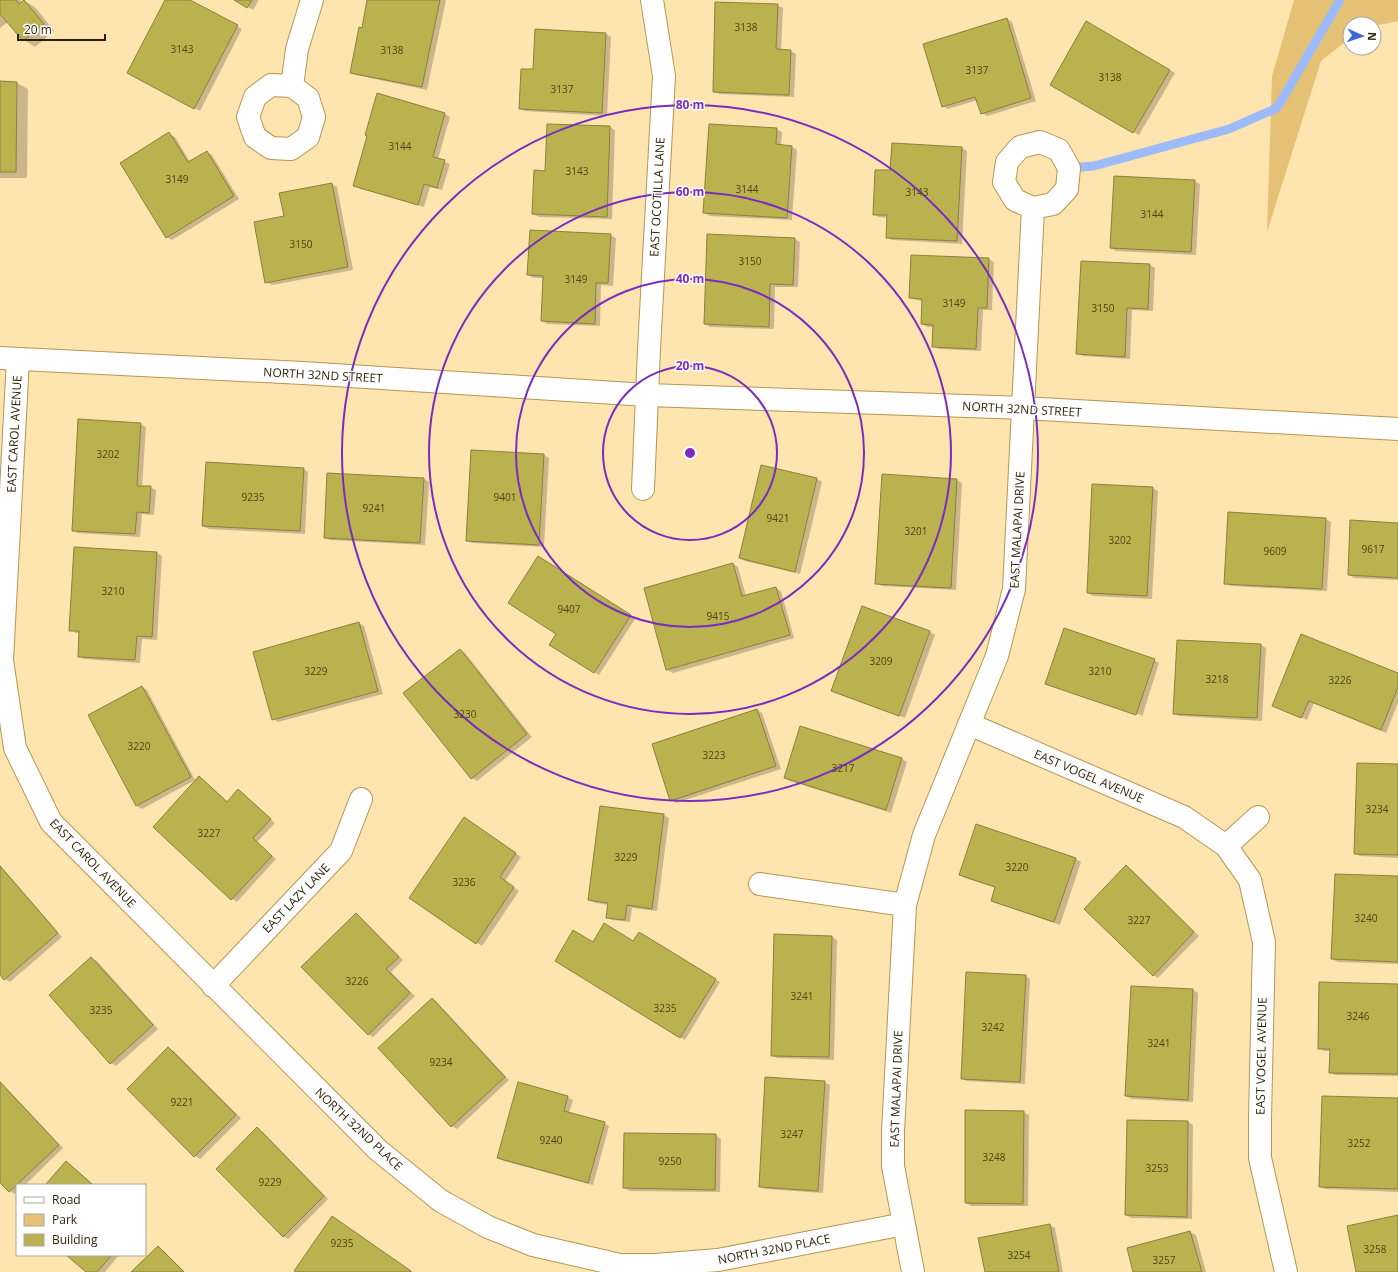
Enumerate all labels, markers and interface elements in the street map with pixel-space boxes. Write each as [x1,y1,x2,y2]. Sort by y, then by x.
scale bar [18,16,105,42]
north arrow [1342,16,1382,56]
house number: 3138 [735,20,758,34]
text: 20 m [24,21,52,38]
text: N [1365,32,1380,41]
house number: 3143 [171,42,194,56]
house number: 3138 [381,43,404,57]
house number: 3137 [966,63,989,77]
house number: 3138 [1099,70,1122,84]
house number: 3137 [551,82,574,96]
text: 80 m [676,96,704,113]
street label: EAST OCOTILLA LANE [645,137,669,257]
house number: 3144 [389,139,412,153]
house number: 3143 [566,164,589,178]
house number: 3149 [166,172,189,186]
house number: 3144 [736,182,759,196]
text: 60 m [676,183,704,200]
house number: 3143 [906,185,929,199]
house number: 3144 [1141,207,1164,221]
house number: 3150 [290,237,313,251]
house number: 3150 [739,254,762,268]
text: 40 m [676,270,704,287]
house number: 3149 [565,272,588,286]
house number: 3149 [943,296,966,310]
house number: 3150 [1092,301,1115,315]
text: 20 m [676,357,704,374]
street label: NORTH 32ND STREET [263,363,383,387]
street label: EAST CAROL AVENUE [2,375,26,493]
street label: NORTH 32ND STREET [962,397,1082,421]
centre of rings [683,446,697,460]
house number: 3202 [97,447,120,461]
street label: EAST MALAPAI DRIVE [1005,471,1029,589]
house number: 9235 [242,490,265,504]
house number: 9401 [494,490,516,504]
house number: 9241 [363,501,385,515]
house number: 9421 [767,511,789,525]
house number: 3201 [905,524,927,538]
house number: 3202 [1109,533,1132,547]
house number: 9617 [1362,542,1385,556]
house number: 9609 [1264,544,1287,558]
house number: 3210 [102,584,125,598]
house number: 9407 [558,602,581,616]
house number: 9415 [707,609,730,623]
house number: 3209 [870,654,893,668]
house number: 3229 [305,664,328,678]
house number: 3210 [1089,664,1112,678]
house number: 3218 [1206,672,1229,686]
house number: 3226 [1329,673,1352,687]
house number: 3230 [454,707,477,721]
house number: 3220 [128,739,151,753]
street label: EAST VOGEL AVENUE [1032,745,1146,807]
house number: 3223 [703,748,726,762]
house number: 3217 [832,761,855,775]
house number: 3234 [1366,802,1389,816]
street label: EAST CAROL AVENUE [46,815,140,911]
house number: 3227 [198,826,221,840]
house number: 3229 [615,850,638,864]
street label: EAST LAZY LANE [258,859,334,937]
house number: 3220 [1006,860,1029,874]
house number: 3236 [453,875,476,889]
house number: 3240 [1355,911,1378,925]
house number: 3227 [1128,913,1151,927]
house number: 3226 [346,974,369,988]
house number: 3241 [791,989,813,1003]
street label: EAST VOGEL AVENUE [1251,997,1271,1115]
house number: 3235 [654,1001,677,1015]
house number: 3235 [90,1003,113,1017]
house number: 3246 [1347,1009,1370,1023]
house number: 3242 [982,1020,1005,1034]
street label: EAST MALAPAI DRIVE [885,1030,907,1148]
house number: 3241 [1148,1036,1170,1050]
house number: 9234 [430,1055,453,1069]
street label: NORTH 32ND PLACE [311,1084,407,1174]
house number: 9221 [171,1095,193,1109]
house number: 3247 [781,1127,804,1141]
house number: 9240 [540,1133,563,1147]
house number: 3252 [1348,1136,1371,1150]
house number: 3248 [983,1150,1006,1164]
house number: 9250 [659,1154,682,1168]
house number: 3253 [1146,1161,1169,1175]
house number: 9229 [259,1175,282,1189]
legend [16,1184,146,1256]
text: Road [52,1191,81,1208]
text: Park [52,1211,78,1228]
street label: NORTH 32ND PLACE [716,1230,832,1268]
text: Building [52,1231,98,1248]
house number: 9235 [331,1236,354,1250]
house number: 3258 [1364,1242,1387,1256]
house number: 3254 [1008,1248,1031,1262]
house number: 3257 [1153,1253,1176,1267]

